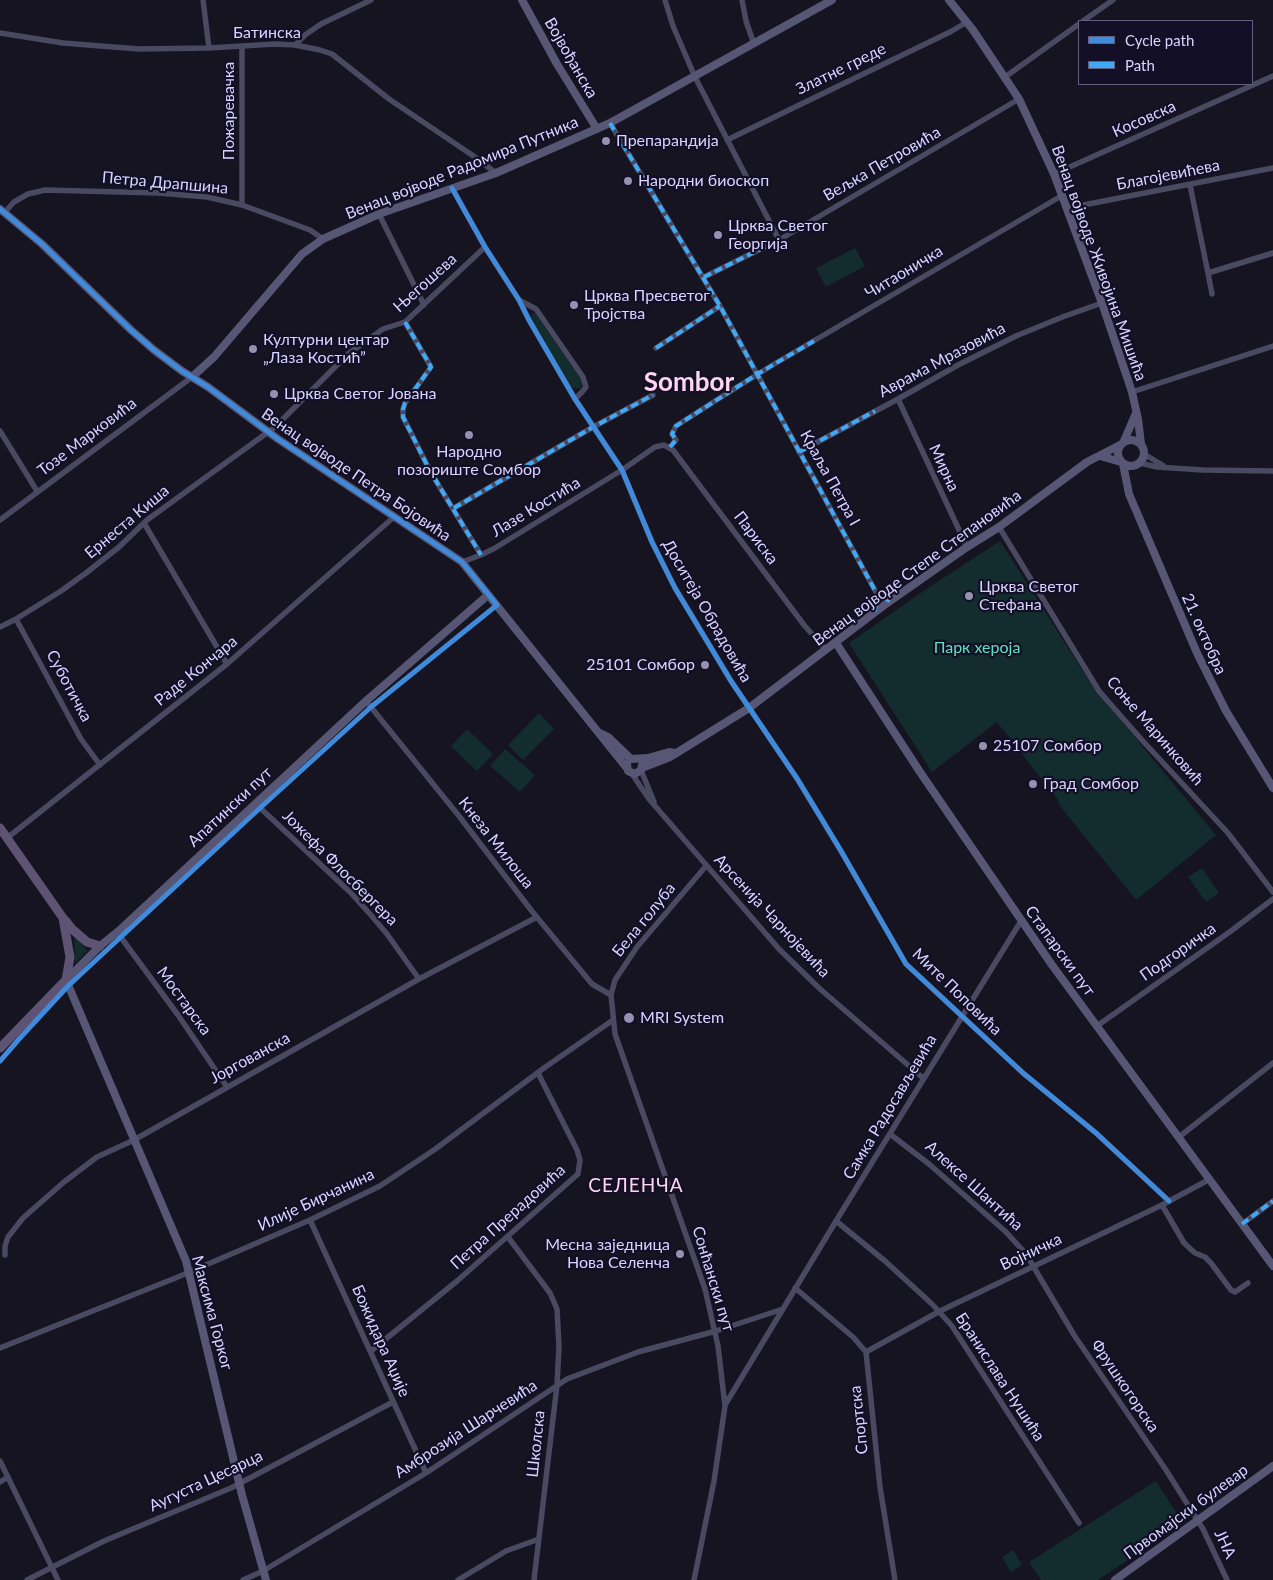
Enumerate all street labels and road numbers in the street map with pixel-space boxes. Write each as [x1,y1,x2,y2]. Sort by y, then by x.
street label: Војвођанска [540,14,602,102]
street label: Батинска [233,23,301,43]
street label: Златне греде [793,39,889,99]
street label: Пожаревачка [219,62,239,160]
street label: Косовска [1109,96,1179,142]
street label: Венац војводе Радомира Путника [343,112,581,224]
street label: Вељка Петровића [820,123,944,205]
street label: Венац војводе Живојина Мишића [1047,143,1151,383]
street label: Благојевићева [1115,156,1221,194]
street label: Петра Драпшина [101,168,229,198]
street label: Читаоничка [862,241,946,303]
street label: Његошева [389,250,461,316]
street label: Аврама Мразовића [875,318,1009,402]
street label: Тозе Марковића [34,394,140,480]
street label: Венац војводе Петра Бојовића [258,404,454,546]
street label: Краља Петра I [796,427,864,529]
street label: Мирна [925,441,963,495]
street label: Лазе Костића [488,473,584,541]
street label: Ернеста Киша [81,481,173,563]
street label: Венац војводе Степе Степановића [809,486,1025,650]
street label: Париска [730,508,782,568]
street label: Доситеја Обрадовића [658,536,756,686]
street label: 21. октобра [1178,590,1230,678]
street label: Раде Кончара [151,632,241,710]
street label: Суботичка [42,647,96,725]
street label: Соње Маринковић [1102,673,1208,789]
street label: Апатински пут [184,763,276,851]
street label: Кнеза Милоша [454,793,538,893]
street label: Јожефа Флосбергера [278,806,402,930]
street label: Арсенија Чарнојевића [710,850,834,982]
street label: Бела голуба [608,879,680,961]
street label: Стапарски пут [1021,902,1099,1000]
street label: Подгоричка [1136,919,1220,985]
street label: Мите Поповића [908,944,1006,1040]
street label: Мостарска [153,963,215,1039]
street label: Јоргованска [207,1028,293,1088]
street label: Самка Радосављевића [839,1031,941,1183]
street label: Алексе Шантића [921,1137,1027,1235]
street label: Петра Прерадовића [447,1160,569,1274]
street label: Илије Бирчанина [255,1165,377,1235]
street label: Сонћански пут [688,1224,738,1334]
street label: Војничка [997,1229,1065,1275]
street label: Максима Горког [187,1253,237,1373]
street label: Божидара Аџије [348,1282,414,1400]
street label: Бранислава Нушића [951,1309,1049,1445]
street label: Фрушкогорска [1087,1336,1163,1436]
street label: Амброзија Шарчевића [391,1376,541,1482]
street label: Спортска [846,1385,872,1455]
street label: Школска [523,1410,549,1478]
street label: Аугуста Цесарца [146,1446,266,1516]
street label: Првомајски булевар [1120,1460,1252,1564]
street label: ЈНА [1210,1526,1240,1562]

